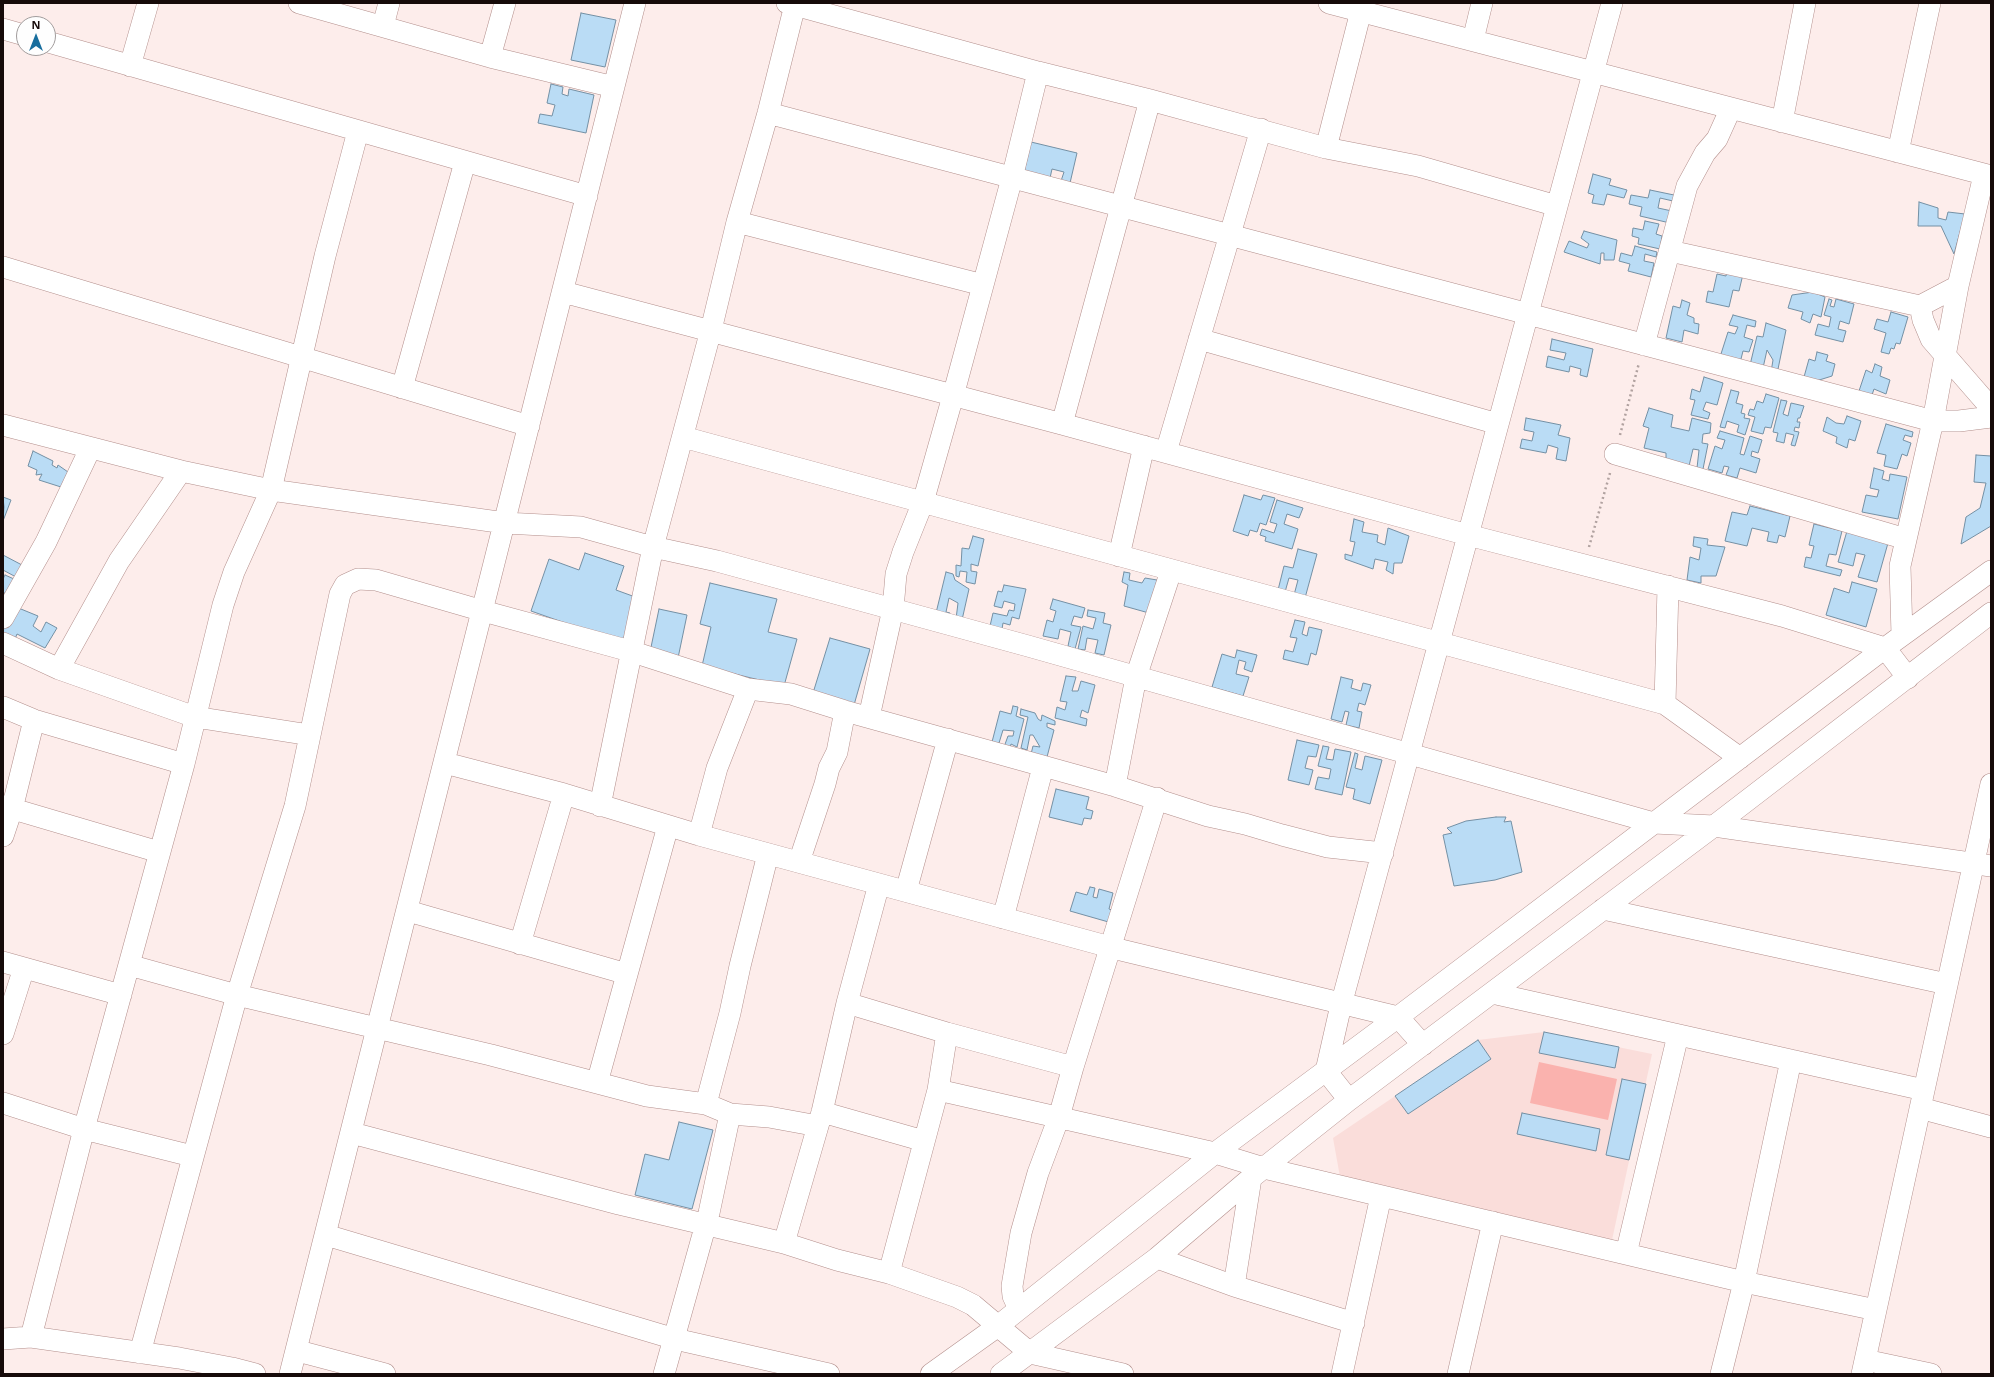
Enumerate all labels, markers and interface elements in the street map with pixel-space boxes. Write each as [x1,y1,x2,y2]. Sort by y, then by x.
north arrow [16,16,56,56]
text: N [32,17,40,32]

